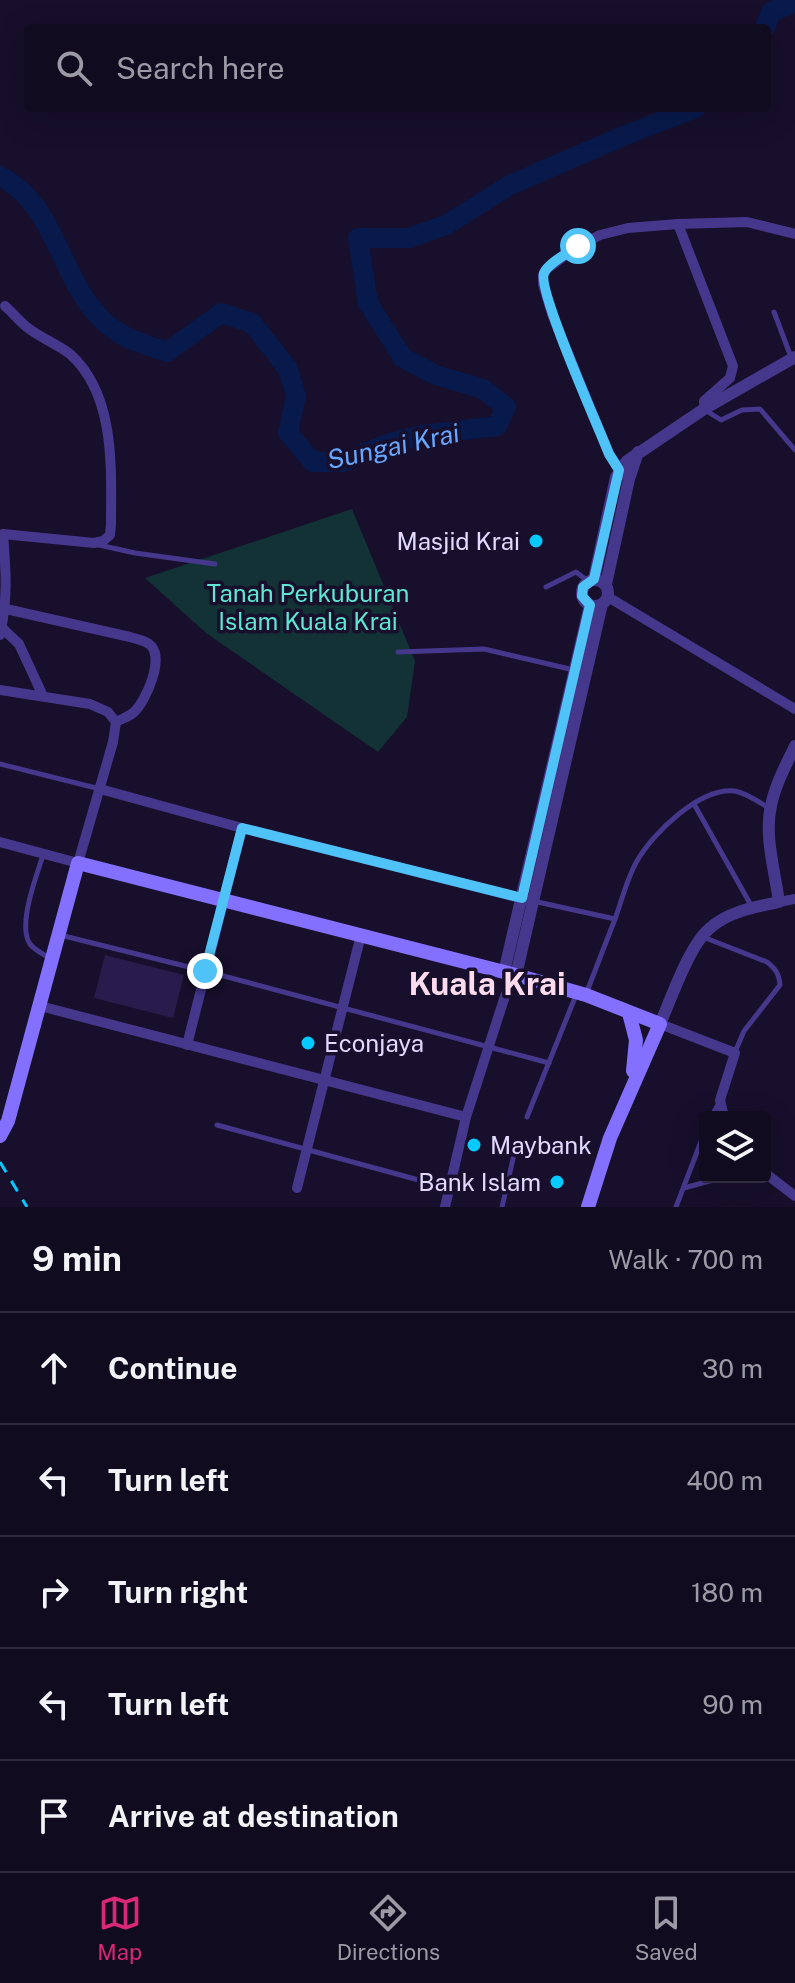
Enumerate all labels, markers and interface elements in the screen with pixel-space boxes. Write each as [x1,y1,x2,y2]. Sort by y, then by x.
search box [24,24,771,112]
icon: search [52,46,96,90]
text: Search here [116,50,284,86]
route start [560,228,596,264]
water label: Sungai Krai [324,417,463,475]
place label: Masjid Krai [396,527,520,555]
marker: Masjid Krai [527,532,545,550]
park label: Tanah Perkuburan Islam Kuala Krai [207,579,409,635]
route end [187,953,223,989]
district label: Kuala Krai [408,965,566,1002]
place label: Econjaya [324,1029,424,1057]
marker: Econjaya [299,1034,317,1052]
map controls [699,1111,771,1183]
button: layers [699,1111,771,1183]
place label: Maybank [490,1131,592,1159]
marker: Maybank [465,1136,483,1154]
place label: Bank Islam [418,1168,541,1196]
marker: Bank Islam [548,1173,566,1191]
text: 9 min [32,1239,122,1279]
text: Walk · 700 m [609,1244,763,1275]
icon: ahead [32,1346,76,1390]
text: Continue [108,1350,238,1386]
text: 30 m [702,1353,763,1384]
icon: left [32,1458,76,1502]
text: Turn left [108,1462,229,1498]
text: 400 m [686,1465,763,1496]
icon: right [32,1570,76,1614]
text: Turn right [108,1574,248,1610]
text: 180 m [691,1577,763,1608]
icon: left [32,1682,76,1726]
text: Turn left [108,1686,229,1722]
text: 90 m [702,1689,763,1720]
icon: arrive [32,1794,76,1838]
text: Arrive at destination [108,1798,399,1834]
tab: Map [97,1891,142,1965]
tab: Directions [337,1891,440,1965]
tab: Saved [635,1891,698,1965]

